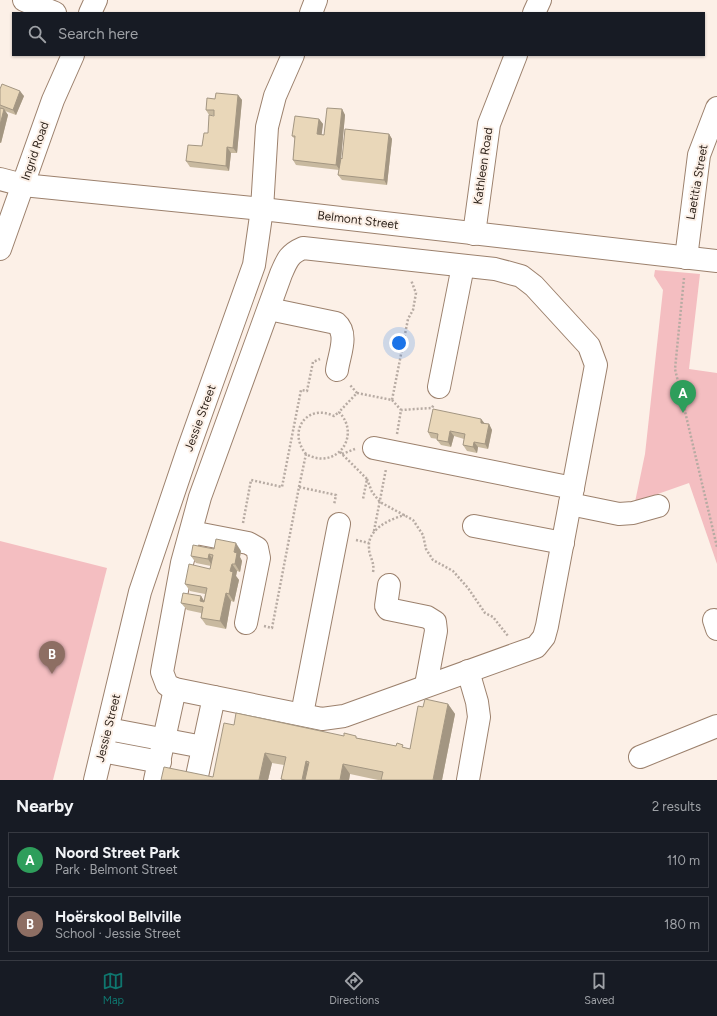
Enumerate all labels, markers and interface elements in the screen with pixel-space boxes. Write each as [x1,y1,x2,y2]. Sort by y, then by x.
search box [12,12,705,56]
icon: search [26,23,48,45]
text: Search here [58,25,138,43]
street label: Ingrid Road [18,120,52,182]
street label: Kathleen Road [471,127,495,205]
street label: Laetitia Street [683,143,711,221]
street label: Belmont Street [317,208,400,232]
your location [389,333,409,353]
pin: A [670,380,696,413]
street label: Jessie Street [181,382,219,453]
pin: B [39,641,65,674]
street label: Jessie Street [93,692,123,764]
text: Nearby [16,796,74,816]
text: 2 results [652,799,701,814]
text: Noord Street Park [55,844,180,862]
text: A [25,853,35,868]
text: 110 m [667,853,700,868]
text: Park · Belmont Street [55,862,178,877]
text: Hoërskool Bellville [55,908,181,926]
text: B [26,917,34,932]
text: 180 m [664,917,700,932]
text: School · Jessie Street [55,926,181,941]
tab: Map [102,970,124,1007]
tab: Directions [329,970,379,1007]
tab: Saved [584,970,615,1007]

